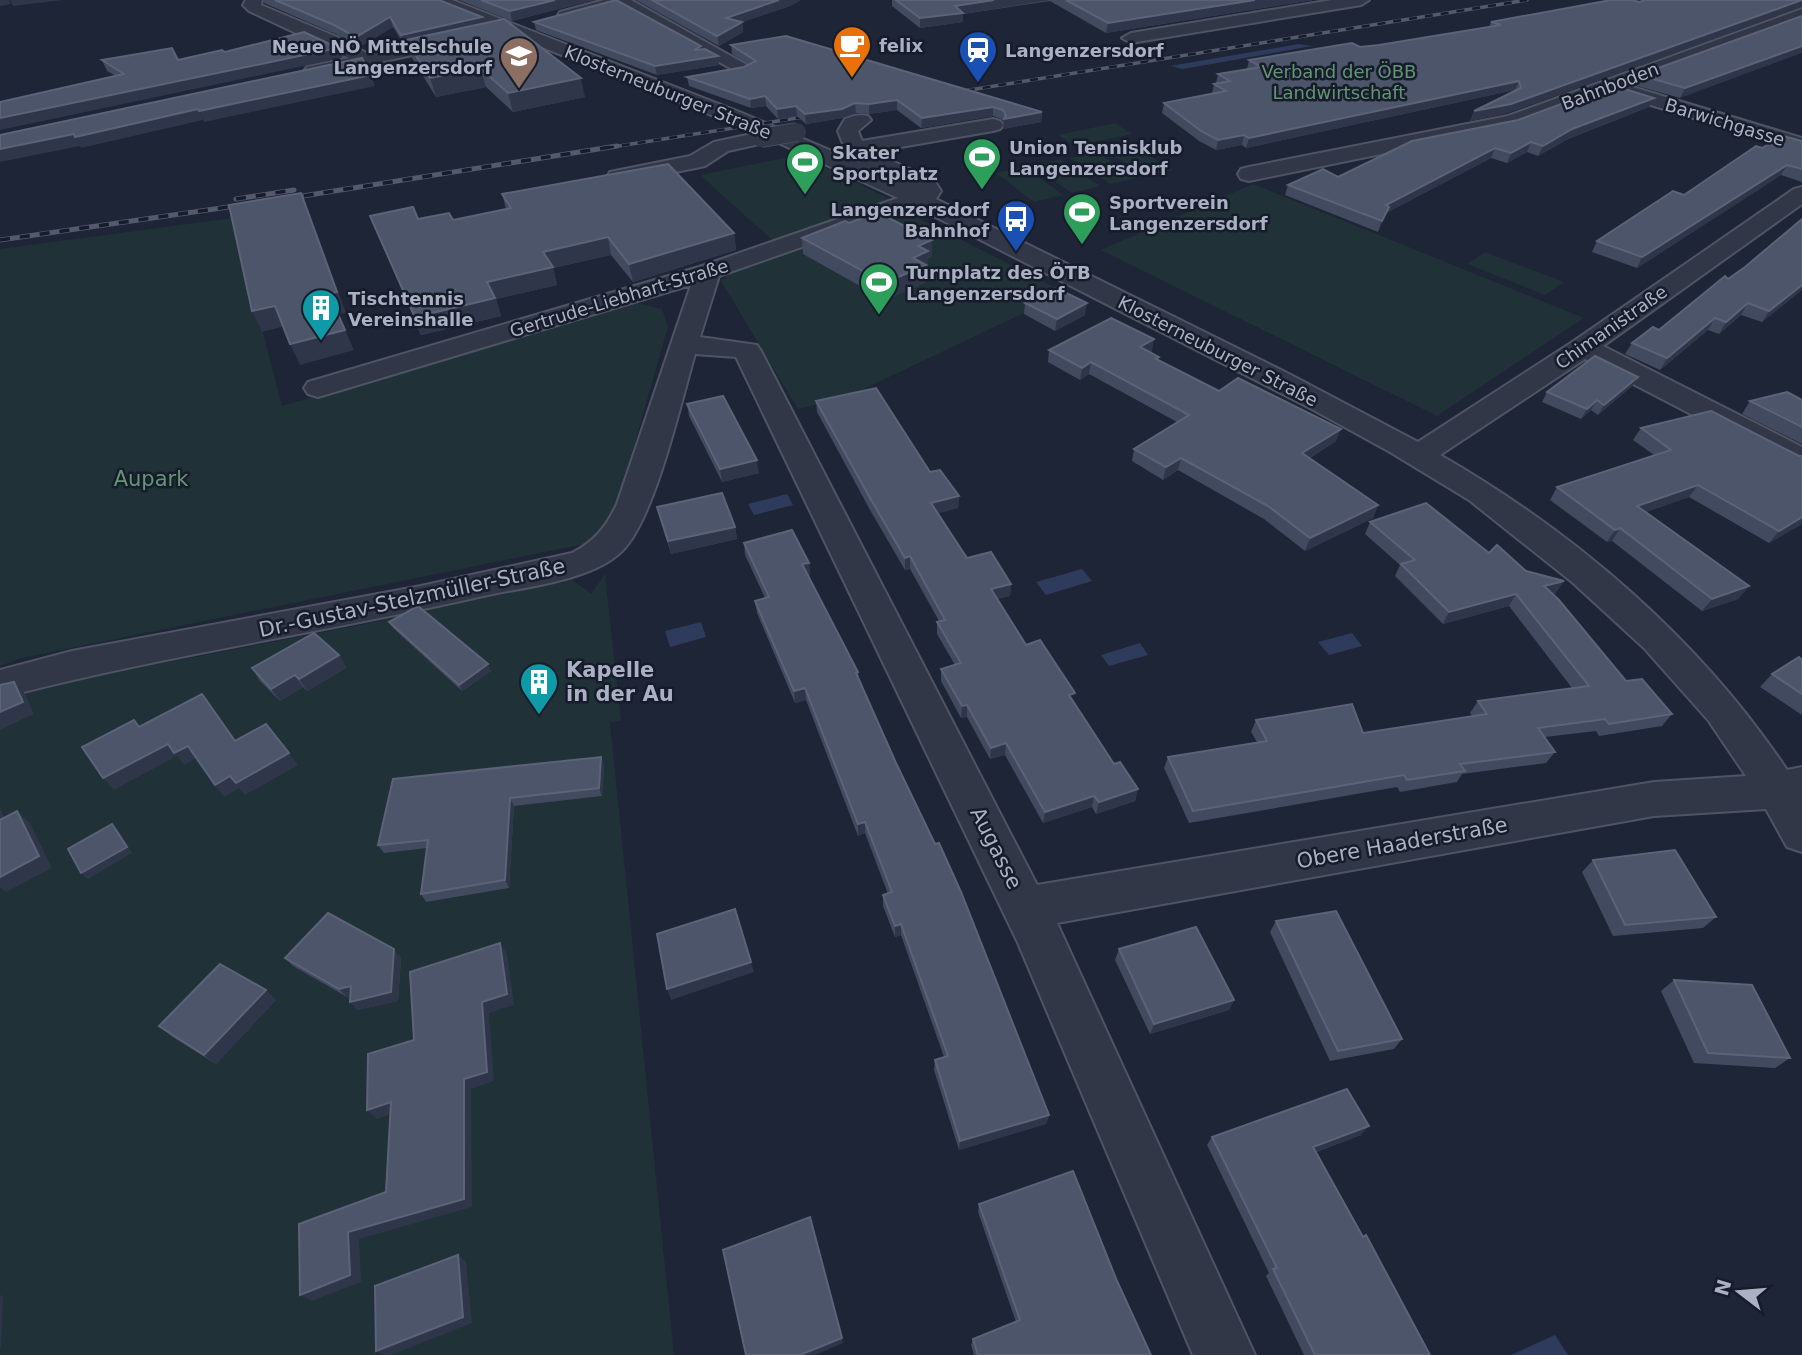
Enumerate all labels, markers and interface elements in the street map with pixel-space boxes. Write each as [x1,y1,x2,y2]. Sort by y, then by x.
cafe icon: felix [831,24,873,79]
station icon: Langenzersdorf [957,29,999,84]
school or university icon: Neue NÖ Mittelschule Langenzersdorf [498,35,540,90]
place label: felix [879,35,923,56]
place label: Neue NÖ Mittelschule Langenzersdorf [272,36,492,78]
place label: Langenzersdorf [1005,40,1164,61]
street label: Klosterneuburger Straße [562,41,774,143]
street label: Bahnboden [1558,58,1662,114]
park label: Verband der ÖBB Landwirtschaft [1262,61,1416,103]
street label: Barwichgasse [1663,94,1787,150]
sports icon: Union Tennisklub Langenzersdorf [961,136,1003,191]
place label: Union Tennisklub Langenzersdorf [1009,137,1183,179]
sports icon: Skater Sportplatz [784,141,826,196]
place label: Skater Sportplatz [832,142,938,184]
sports icon: Sportverein Langenzersdorf [1061,191,1103,246]
place label: Sportverein Langenzersdorf [1109,192,1268,234]
bus stop icon: Langenzersdorf Bahnhof [995,198,1037,253]
place label: Langenzersdorf Bahnhof [830,199,989,241]
street label: Gertrude-Liebhart-Straße [507,255,731,341]
sports icon: Turnplatz des ÖTB Langenzersdorf [858,261,900,316]
place label: Turnplatz des ÖTB Langenzersdorf [906,262,1091,304]
street label: Chimanistraße [1551,281,1671,373]
building icon: Tischtennis Vereinshalle [300,287,342,342]
place label: Tischtennis Vereinshalle [348,288,473,330]
street label: Klosterneuburger Straße [1115,291,1321,411]
park label: Aupark [114,467,189,491]
street label: Dr.-Gustav-Stelzmüller-Straße [257,554,567,642]
place label: Kapelle in der Au [566,658,674,706]
building icon: Kapelle in der Au [518,661,560,716]
street label: Augasse [965,803,1027,893]
street label: Obere Haaderstraße [1295,813,1509,873]
north arrow [1704,1257,1774,1327]
text: N [1710,1277,1735,1298]

